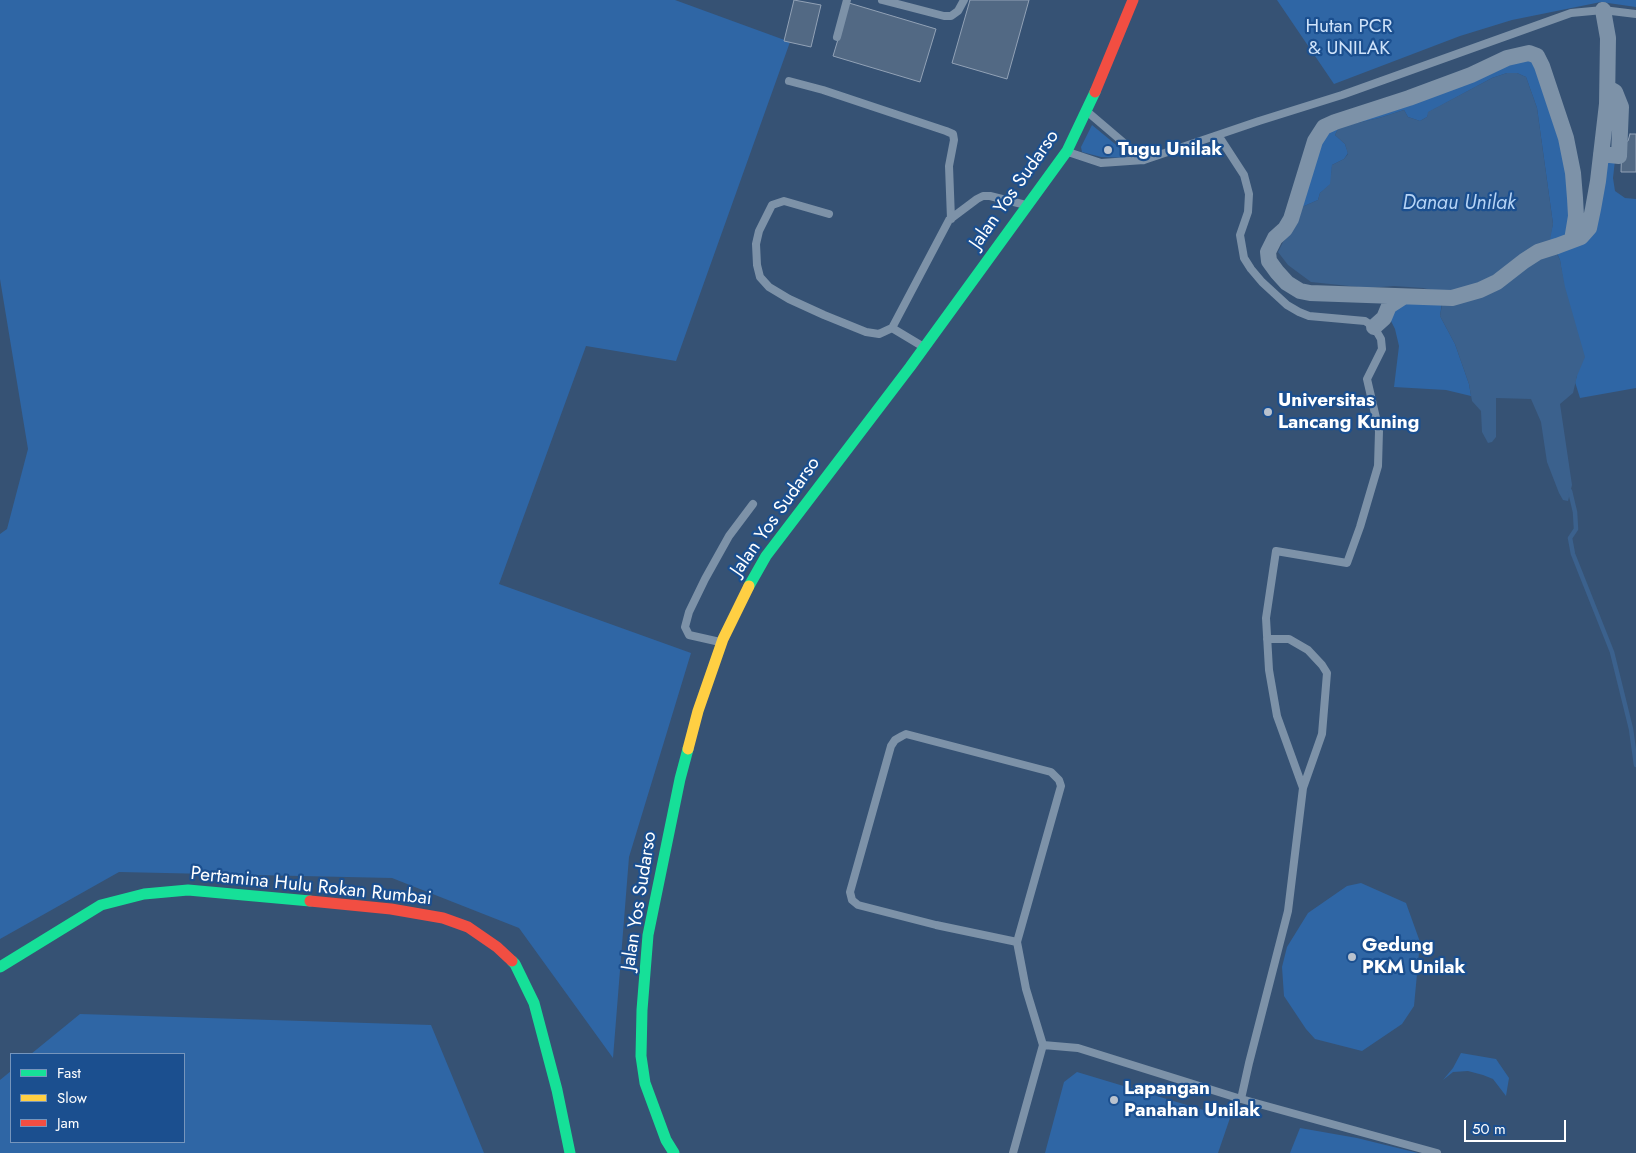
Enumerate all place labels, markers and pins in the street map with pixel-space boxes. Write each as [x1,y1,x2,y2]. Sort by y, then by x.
place label: Tugu Unilak [1118,139,1222,161]
marker: Tugu Unilak [1102,144,1114,156]
place label: Universitas Lancang Kuning [1278,390,1419,434]
marker: Universitas Lancang Kuning [1262,406,1274,418]
place label: Gedung PKM Unilak [1362,935,1466,979]
marker: Gedung PKM Unilak [1346,951,1358,963]
place label: Lapangan Panahan Unilak [1124,1078,1260,1122]
marker: Lapangan Panahan Unilak [1108,1094,1120,1106]

